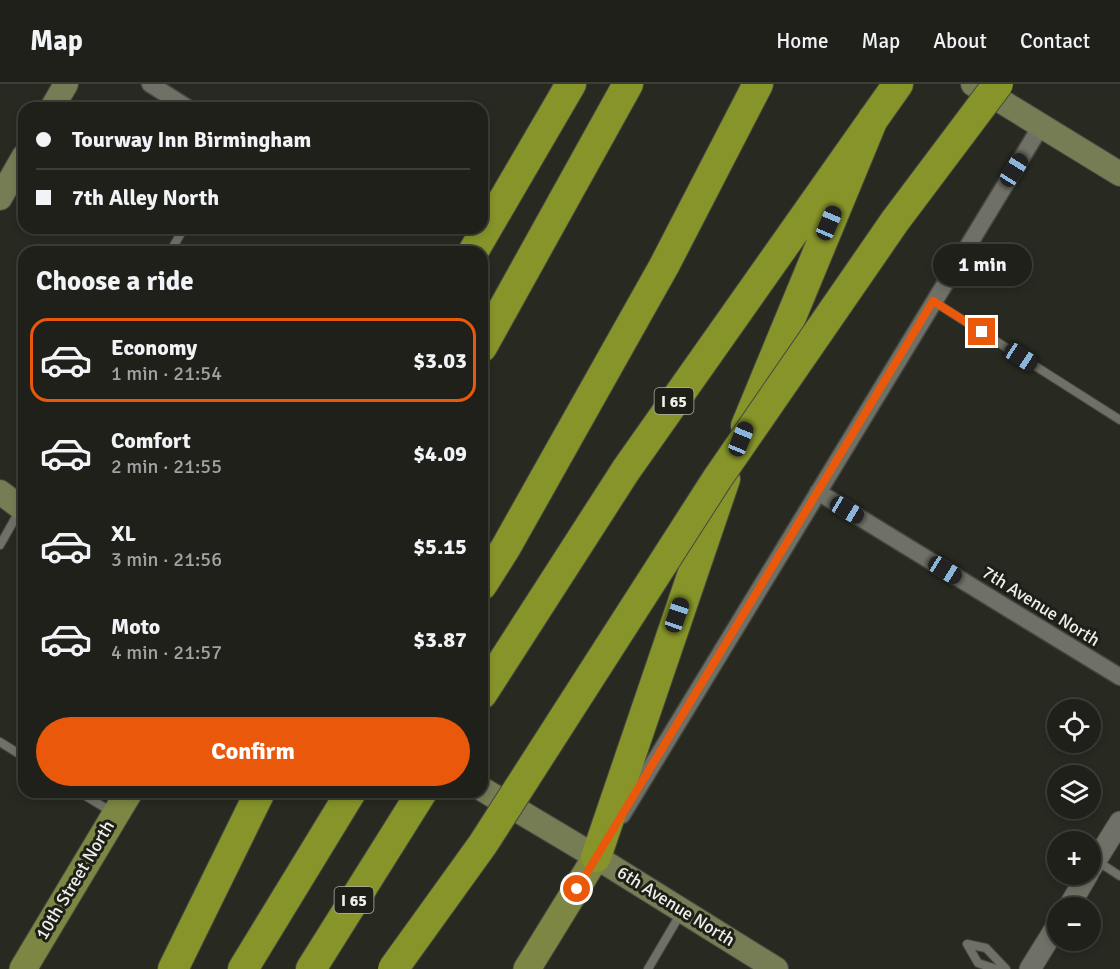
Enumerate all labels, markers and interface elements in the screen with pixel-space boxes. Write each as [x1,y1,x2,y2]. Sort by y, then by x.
text: Map [30,24,83,58]
text: Home [776,28,829,54]
text: Map [862,28,900,54]
text: About [933,28,987,54]
text: Contact [1020,28,1090,54]
text: Tourway Inn Birmingham [72,126,311,153]
car [997,150,1031,190]
text: 7th Alley North [72,184,219,211]
car [814,203,844,243]
callout: 1 min [932,245,1032,287]
text: 1 min [958,252,1007,277]
text: Choose a ride [36,265,194,298]
route end [968,318,995,345]
icon: car [39,333,93,387]
text: Economy [111,334,197,361]
car [1001,340,1041,374]
text: $3.03 [413,347,467,374]
text: 1 min · 21:54 [111,361,222,386]
road number: I 65 [654,388,694,414]
car [726,419,756,459]
icon: car [39,426,93,480]
text: Comfort [111,427,191,454]
text: $4.09 [413,440,467,467]
text: 2 min · 21:55 [111,454,222,479]
car [827,493,867,527]
icon: car [39,519,93,573]
text: XL [111,520,136,547]
text: $5.15 [413,533,467,560]
text: 3 min · 21:56 [111,547,222,572]
car [925,553,965,587]
street label: 7th Avenue North [978,561,1104,651]
car [663,595,691,635]
icon: car [39,612,93,666]
text: Moto [111,613,160,640]
text: $3.87 [413,626,467,653]
text: 4 min · 21:57 [111,640,222,665]
map controls [1047,699,1101,951]
button: locate [1047,699,1101,753]
button: Confirm [36,717,470,786]
button: layers [1047,765,1101,819]
street label: 10th Street North [31,816,119,944]
button: + [1047,831,1101,885]
street label: 6th Avenue North [613,861,739,951]
route start [563,875,590,902]
road number: I 65 [334,887,374,913]
button: − [1047,897,1101,951]

